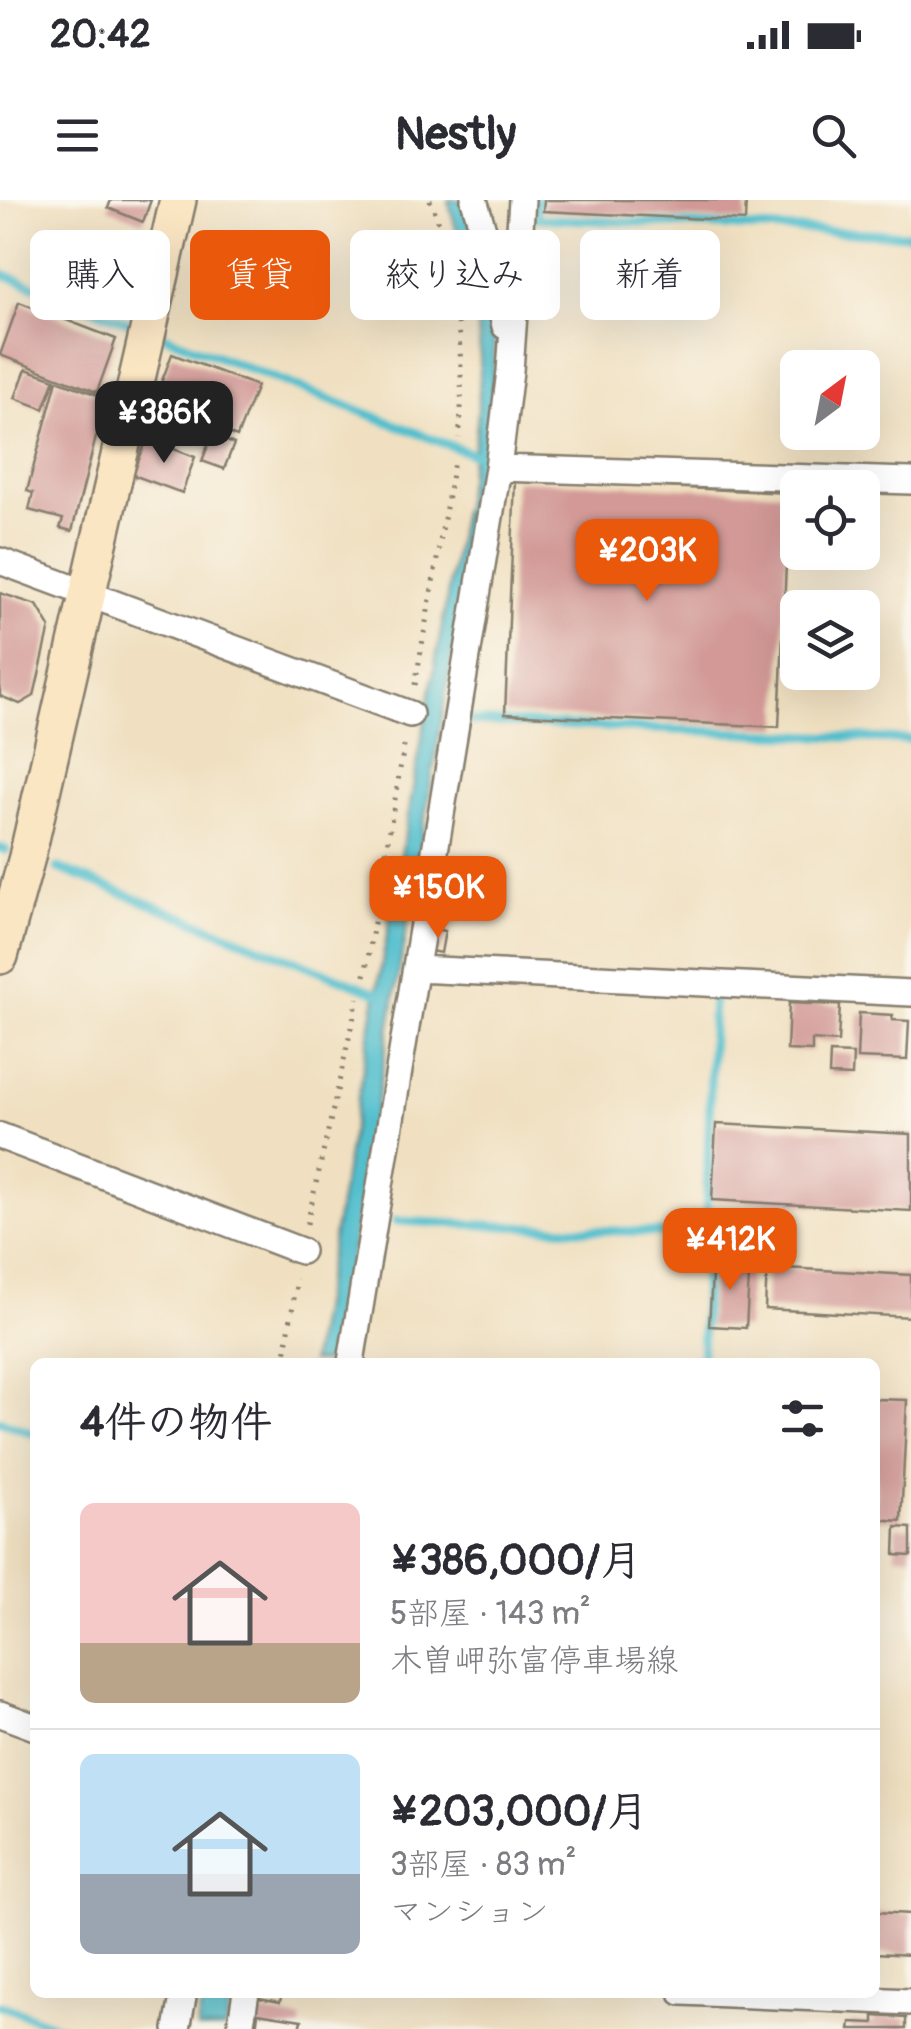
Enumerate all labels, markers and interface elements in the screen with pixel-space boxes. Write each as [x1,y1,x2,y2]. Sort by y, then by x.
text: 20:42 [50,11,151,59]
text: Nestly [395,107,516,163]
icon: menu [50,108,105,163]
icon: search [806,108,861,163]
chip: 購入 [30,230,170,320]
chip: 賃貸 [190,230,330,320]
chip: 絞り込み [350,230,560,320]
chip: 新着 [580,230,720,320]
north arrow [780,350,880,450]
map controls [780,350,880,690]
pin: ¥386K [94,381,234,466]
text: ¥386K [117,393,211,433]
button: locate [780,470,880,570]
pin: ¥203K [577,519,717,604]
text: ¥203K [597,531,697,571]
button: layers [780,590,880,690]
pin: ¥150K [368,856,508,941]
text: ¥150K [391,868,485,908]
pin: ¥412K [660,1208,800,1293]
text: ¥412K [685,1220,775,1260]
icon: filters [775,1391,830,1446]
text: 4件の物件 [80,1397,272,1449]
text: ¥386,000/月 [390,1535,642,1587]
icon: home [160,1543,280,1663]
text: 5部屋 · 143 m² [390,1594,591,1634]
text: 木曽岬弥富停車場線 [390,1641,678,1681]
text: ¥203,000/月 [390,1786,649,1838]
icon: home [160,1794,280,1914]
text: 3部屋 · 83 m² [390,1845,576,1885]
text: マンション [390,1892,549,1932]

